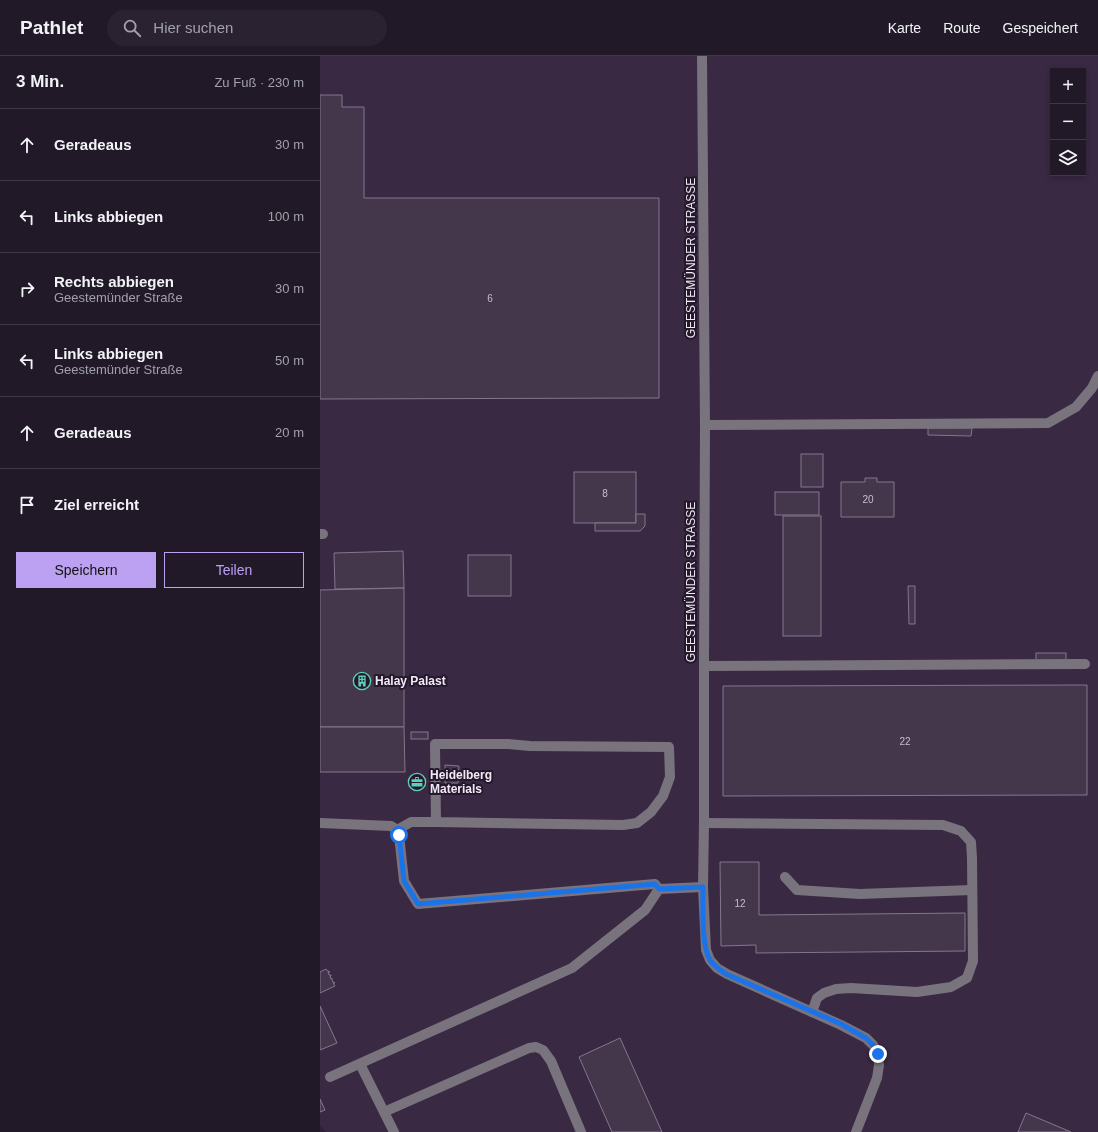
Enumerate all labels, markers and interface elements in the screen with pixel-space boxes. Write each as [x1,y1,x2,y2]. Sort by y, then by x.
search box [107,10,387,46]
text: Pathlet [20,17,83,38]
icon: search [121,17,143,39]
text: Hier suchen [153,19,233,36]
text: Karte [888,20,921,36]
text: Route [943,20,981,36]
text: Gespeichert [1003,20,1078,36]
map controls [1050,68,1086,176]
button: + [1050,68,1086,104]
text: 3 Min. [16,72,64,91]
text: Zu Fuß · 230 m [214,75,304,90]
button: − [1050,104,1086,140]
icon: ahead [16,134,38,156]
text: Geradeaus [54,136,132,153]
text: 30 m [275,137,304,152]
button: layers [1050,140,1086,176]
street label: GEESTEMÜNDER STRASSE [684,178,698,338]
icon: left [16,206,38,228]
text: Links abbiegen [54,208,163,225]
text: 100 m [268,209,304,224]
text: Rechts abbiegen [54,273,174,290]
icon: right [16,278,38,300]
text: 30 m [275,281,304,296]
text: Geestemünder Straße [54,290,183,305]
house number: 6 [487,293,493,304]
text: Links abbiegen [54,345,163,362]
icon: left [16,350,38,372]
text: 50 m [275,353,304,368]
text: Geestemünder Straße [54,362,183,377]
icon: ahead [16,422,38,444]
text: Geradeaus [54,424,132,441]
text: 20 m [275,425,304,440]
house number: 8 [602,488,608,499]
icon: arrive [16,494,38,516]
house number: 20 [862,494,874,505]
text: Ziel erreicht [54,496,139,513]
street label: GEESTEMÜNDER STRASSE [684,502,698,662]
button: Speichern [16,552,156,588]
button: Teilen [164,552,304,588]
building icon: Halay Palast [352,671,372,691]
place label: Halay Palast [375,674,446,688]
house number: 22 [899,736,911,747]
place label: Heidelberg Materials [430,768,492,796]
office icon: Heidelberg Materials [407,772,427,792]
route start [390,826,408,844]
house number: 12 [734,898,746,909]
route end [869,1045,887,1063]

